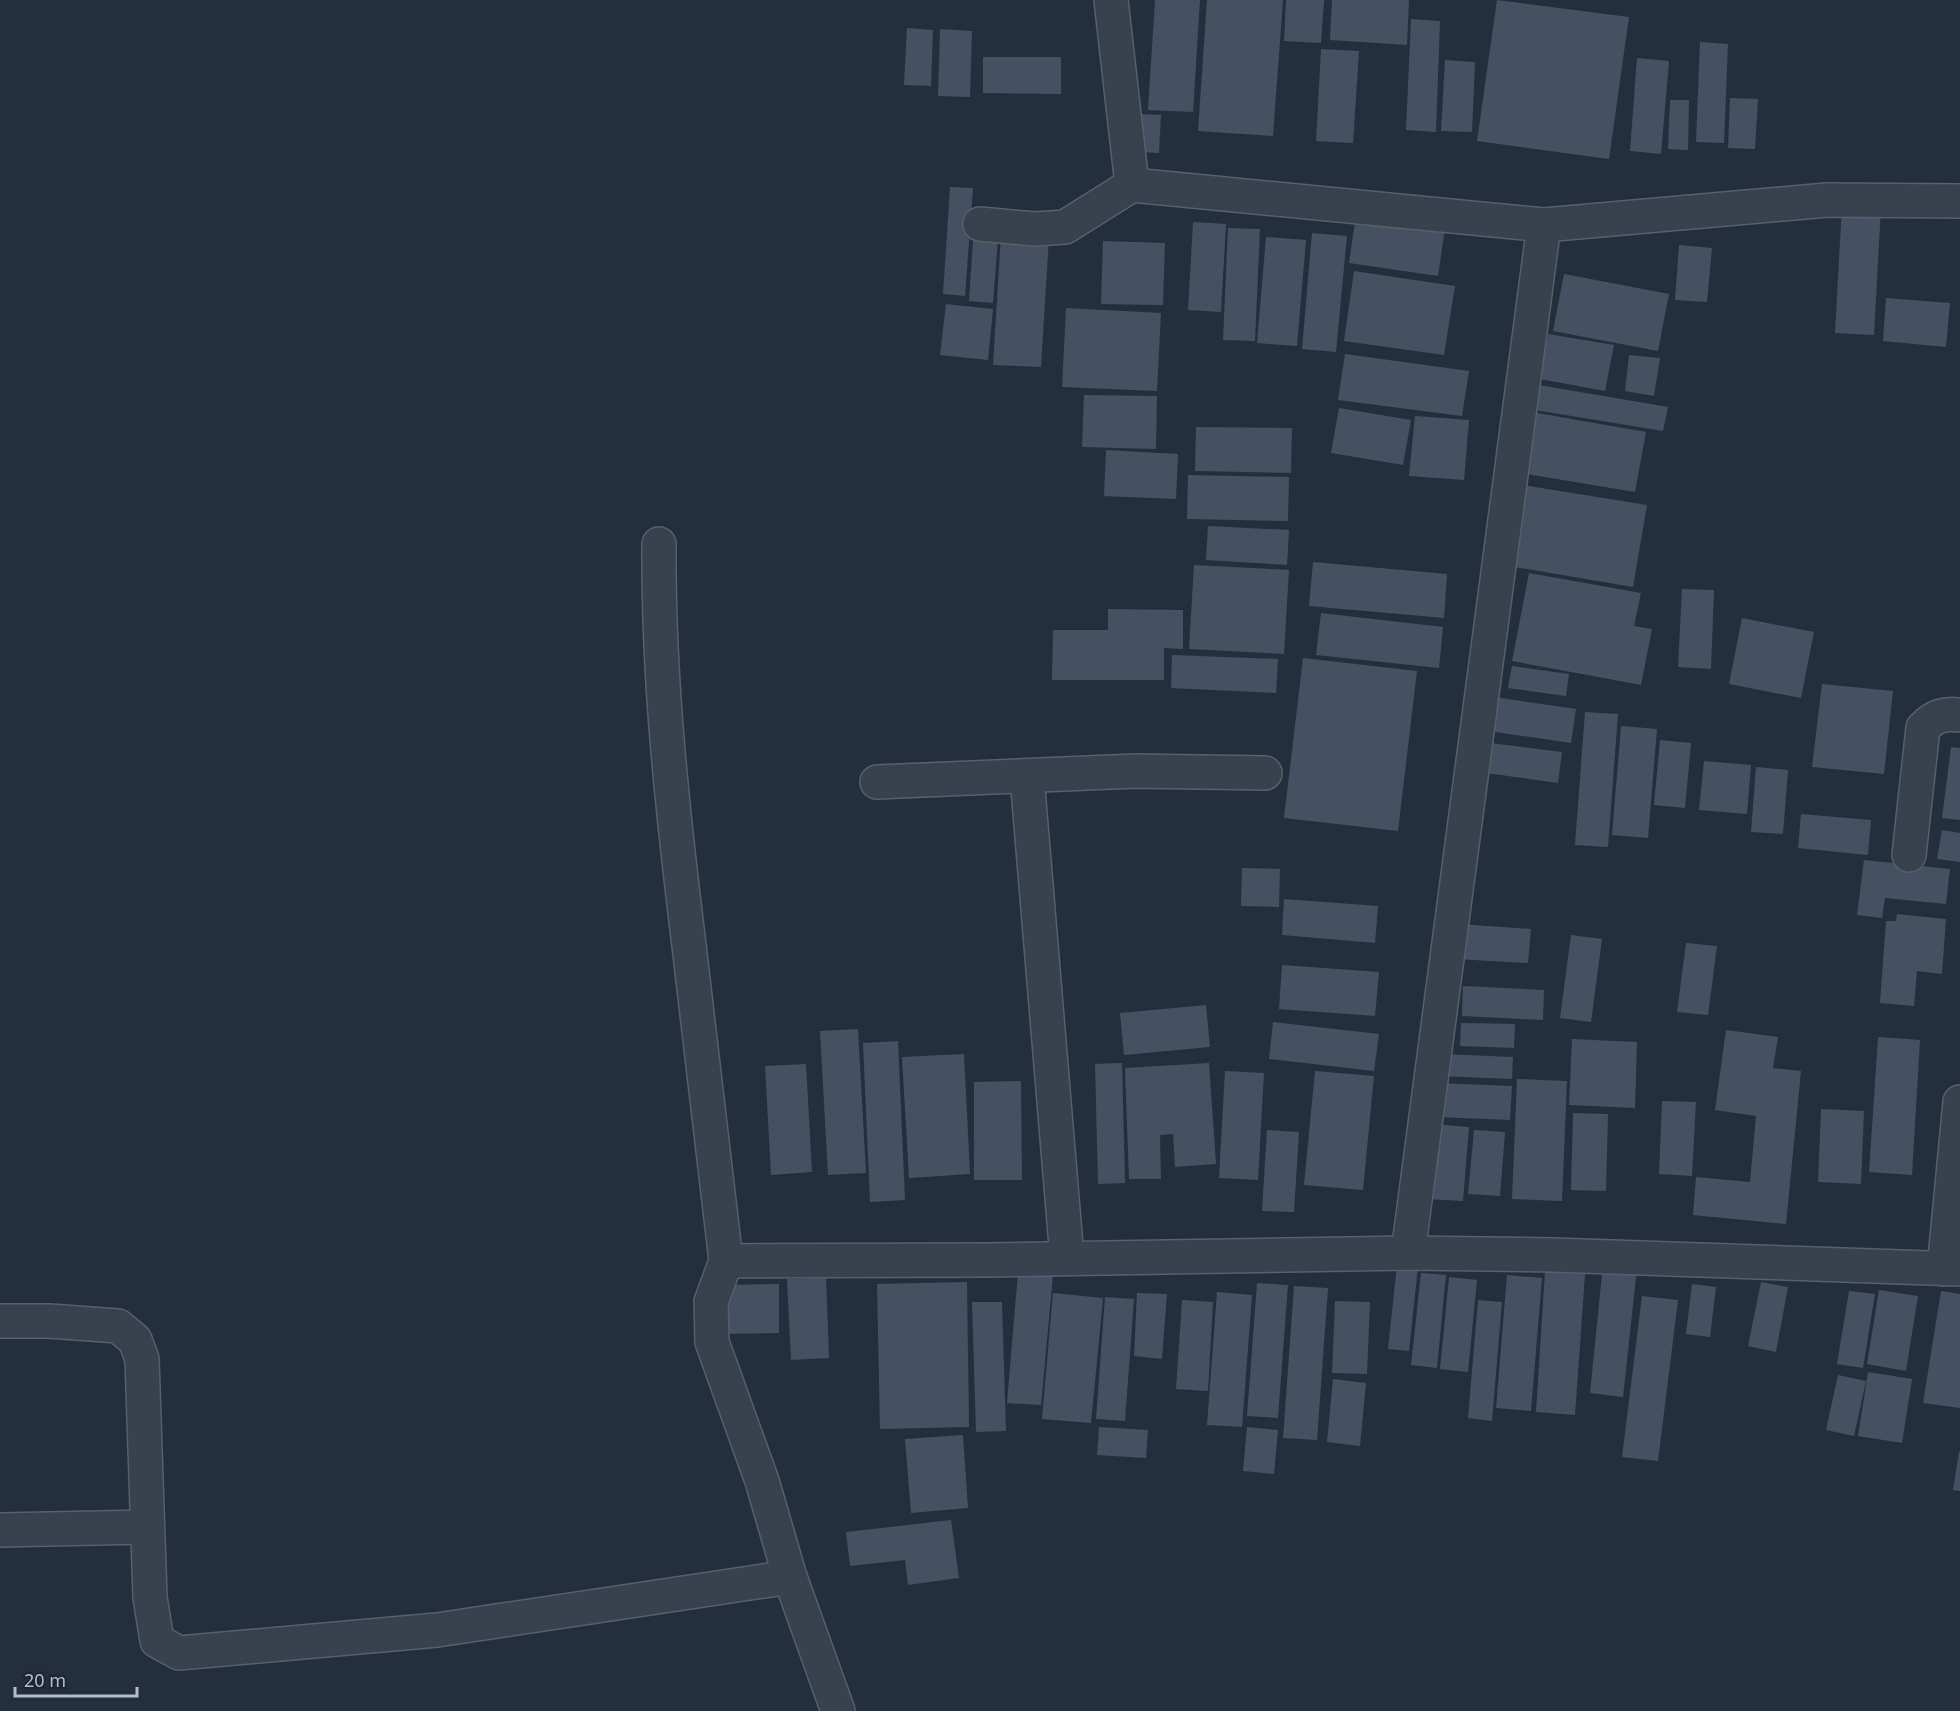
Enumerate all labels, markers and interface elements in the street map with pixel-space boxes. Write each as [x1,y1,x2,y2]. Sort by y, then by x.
scale bar [15,1660,136,1698]
text: 20 m [24,1668,66,1692]

